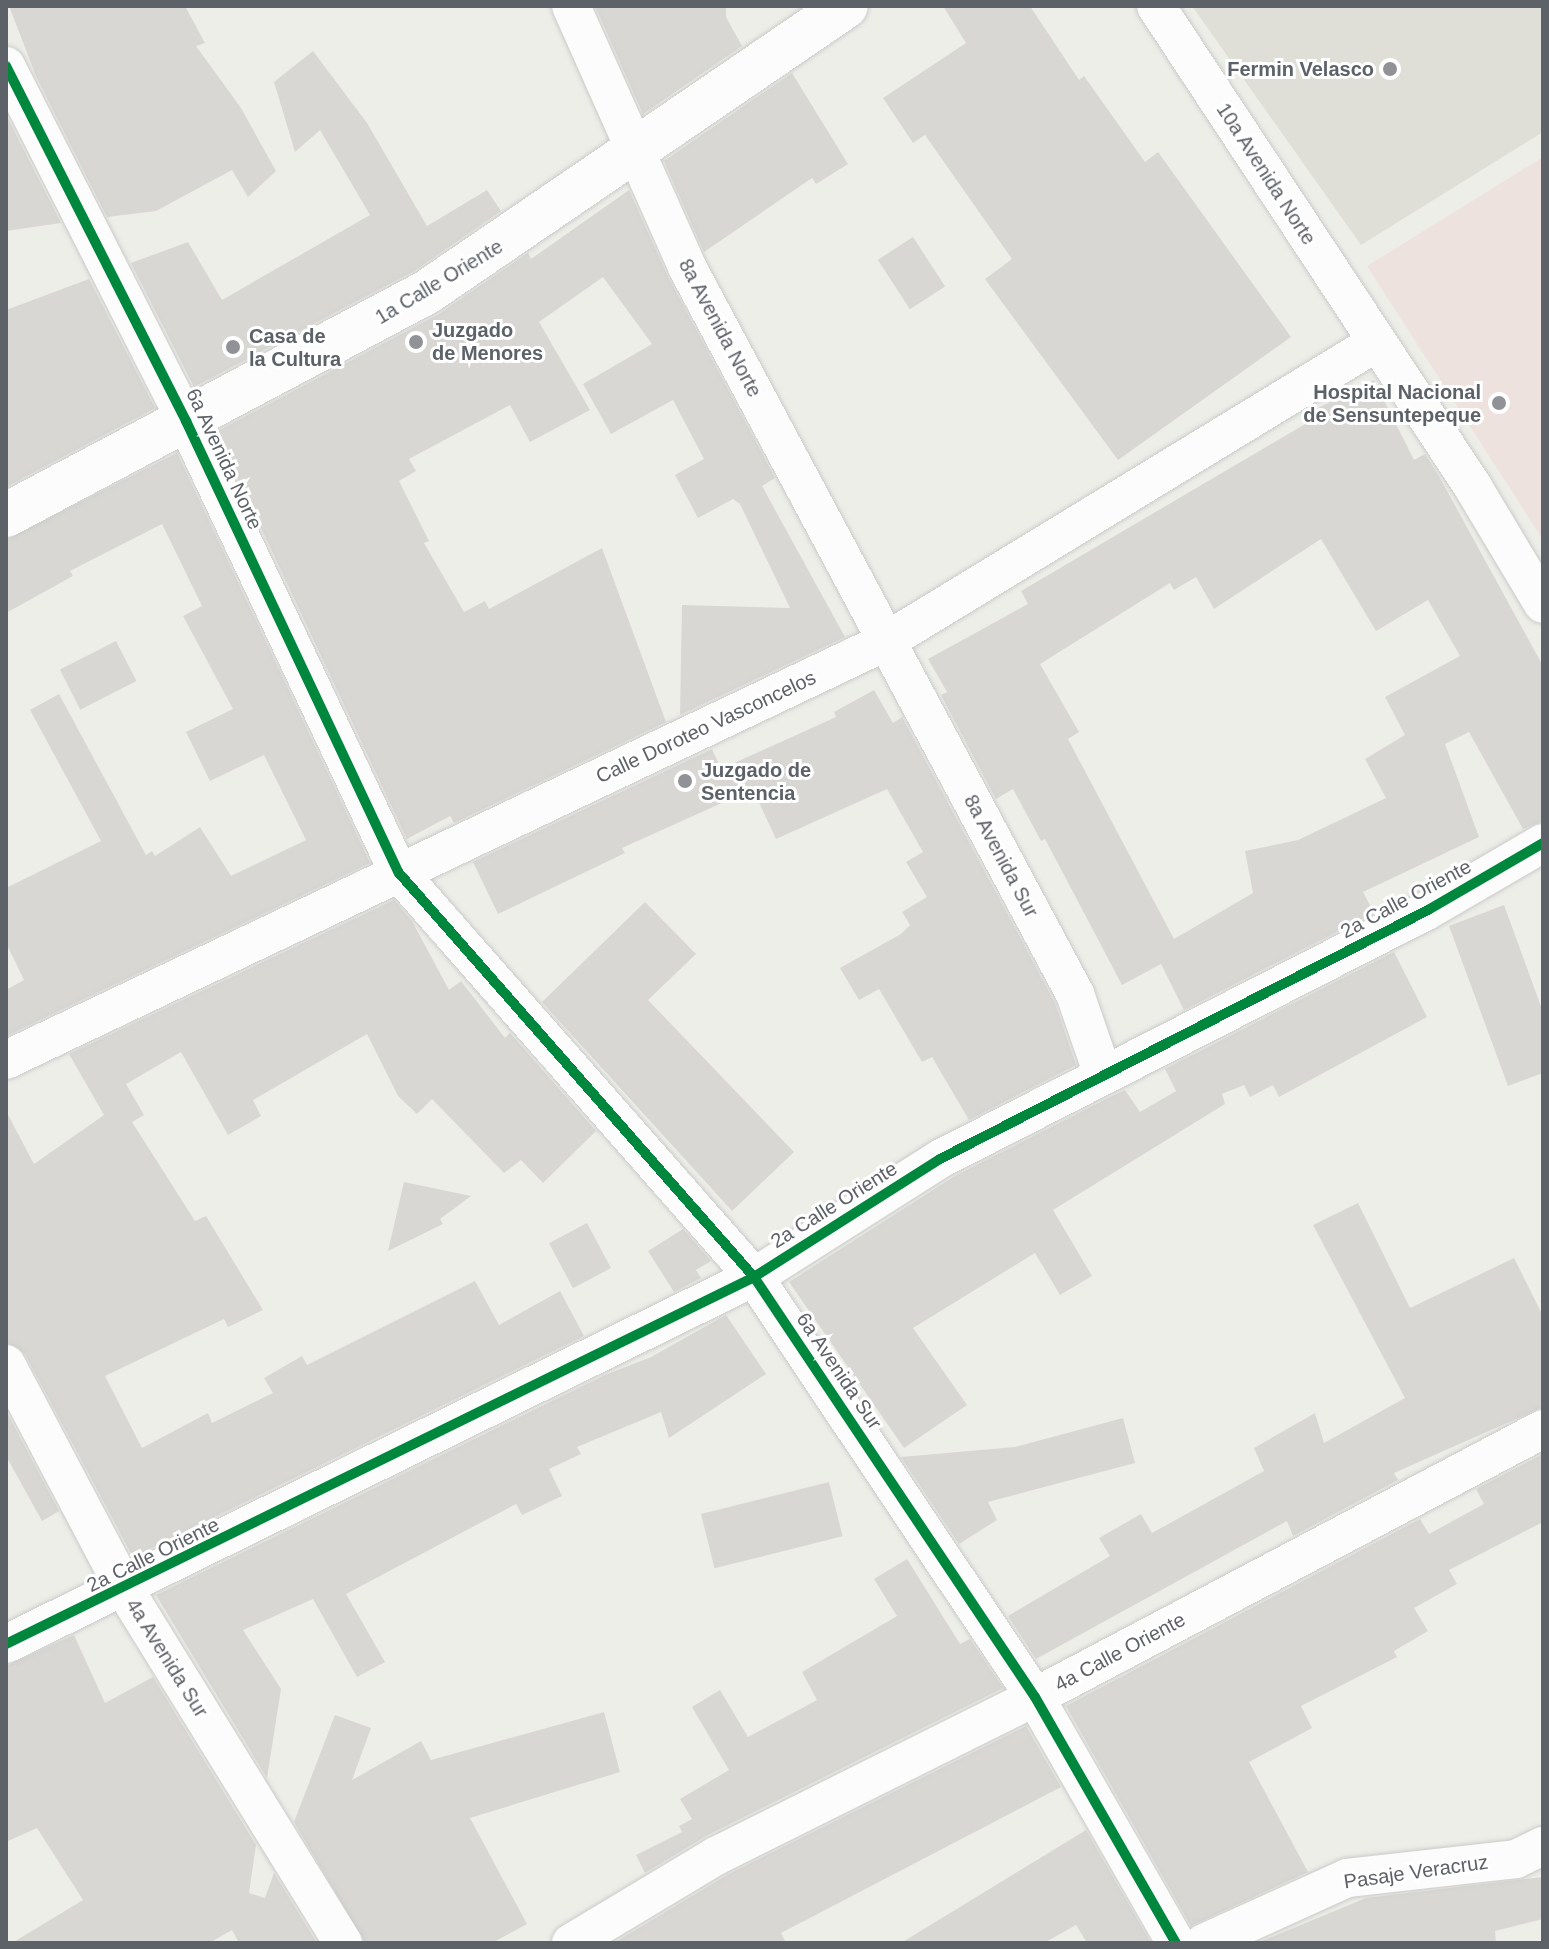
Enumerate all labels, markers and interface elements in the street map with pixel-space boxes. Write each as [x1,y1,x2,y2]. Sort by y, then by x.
place label: Fermin Velasco [1227,57,1374,81]
marker: Fermin Velasco [1381,60,1399,78]
street label: 10a Avenida Norte [1211,98,1321,250]
street label: 1a Calle Oriente [371,234,507,330]
street label: 8a Avenida Norte [673,254,767,402]
place label: Juzgado de Menores [432,318,543,365]
place label: Casa de la Cultura [249,324,341,371]
marker: Juzgado de Menores [407,333,425,351]
marker: Casa de la Cultura [224,338,242,356]
place label: Hospital Nacional de Sensuntepeque [1303,380,1481,427]
street label: 6a Avenida Norte [181,384,267,534]
marker: Hospital Nacional de Sensuntepeque [1488,392,1510,414]
street label: Calle Doroteo Vasconcelos [592,665,820,789]
place label: Juzgado de Sentencia [701,758,811,805]
marker: Juzgado de Sentencia [676,772,694,790]
street label: 8a Avenida Sur [958,790,1044,922]
street label: 2a Calle Oriente [1337,854,1475,944]
street label: 2a Calle Oriente [766,1157,902,1253]
street label: 6a Avenida Sur [791,1308,887,1434]
street label: 2a Calle Oriente [83,1513,223,1597]
street label: 4a Avenida Sur [121,1594,213,1722]
street label: 4a Calle Oriente [1051,1607,1189,1697]
street label: Pasaje Veracruz [1342,1850,1490,1894]

